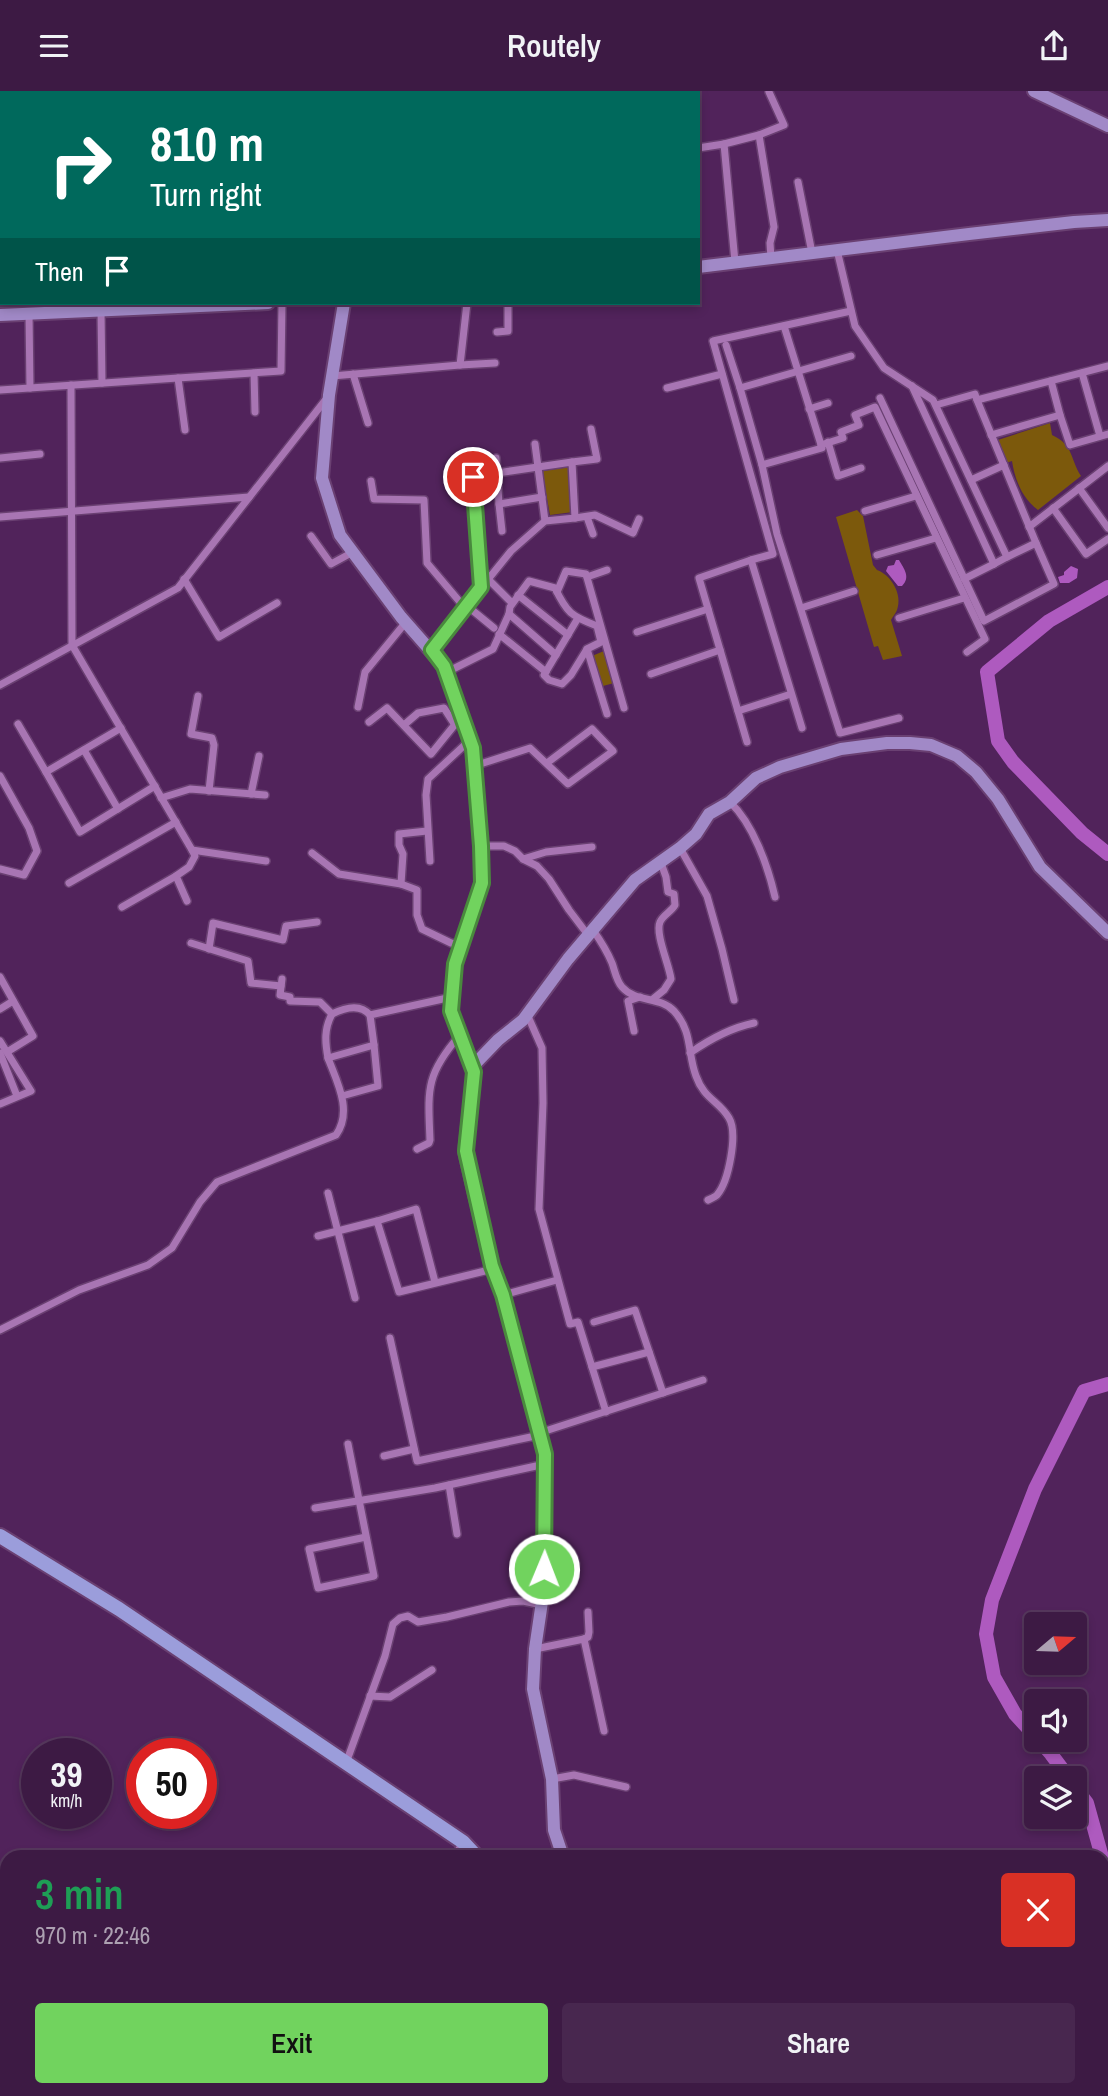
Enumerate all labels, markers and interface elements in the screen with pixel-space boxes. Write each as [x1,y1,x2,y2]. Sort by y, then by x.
text: Routely [507,24,601,67]
icon: menu [35,27,73,65]
icon: share [1035,27,1073,65]
text: 810 m [150,110,264,176]
icon: right [35,119,126,210]
text: Turn right [150,173,262,216]
icon: arrive [98,252,136,290]
text: Then [35,254,84,289]
pin [443,447,503,507]
icon: arrive [454,458,492,496]
position arrow [507,1532,581,1606]
north arrow [1024,1612,1087,1675]
map controls [1024,1612,1087,1829]
button: sound [1024,1689,1087,1752]
speed limit sign: 50 [126,1738,217,1829]
text: 39 [51,1751,82,1798]
button: layers [1024,1766,1087,1829]
text: km/h [51,1788,83,1813]
text: 3 min [35,1866,124,1922]
button: close [1001,1873,1075,1947]
text: 970 m · 22:46 [35,1920,150,1951]
button: Exit [35,2003,548,2083]
button: Share [562,2003,1075,2083]

